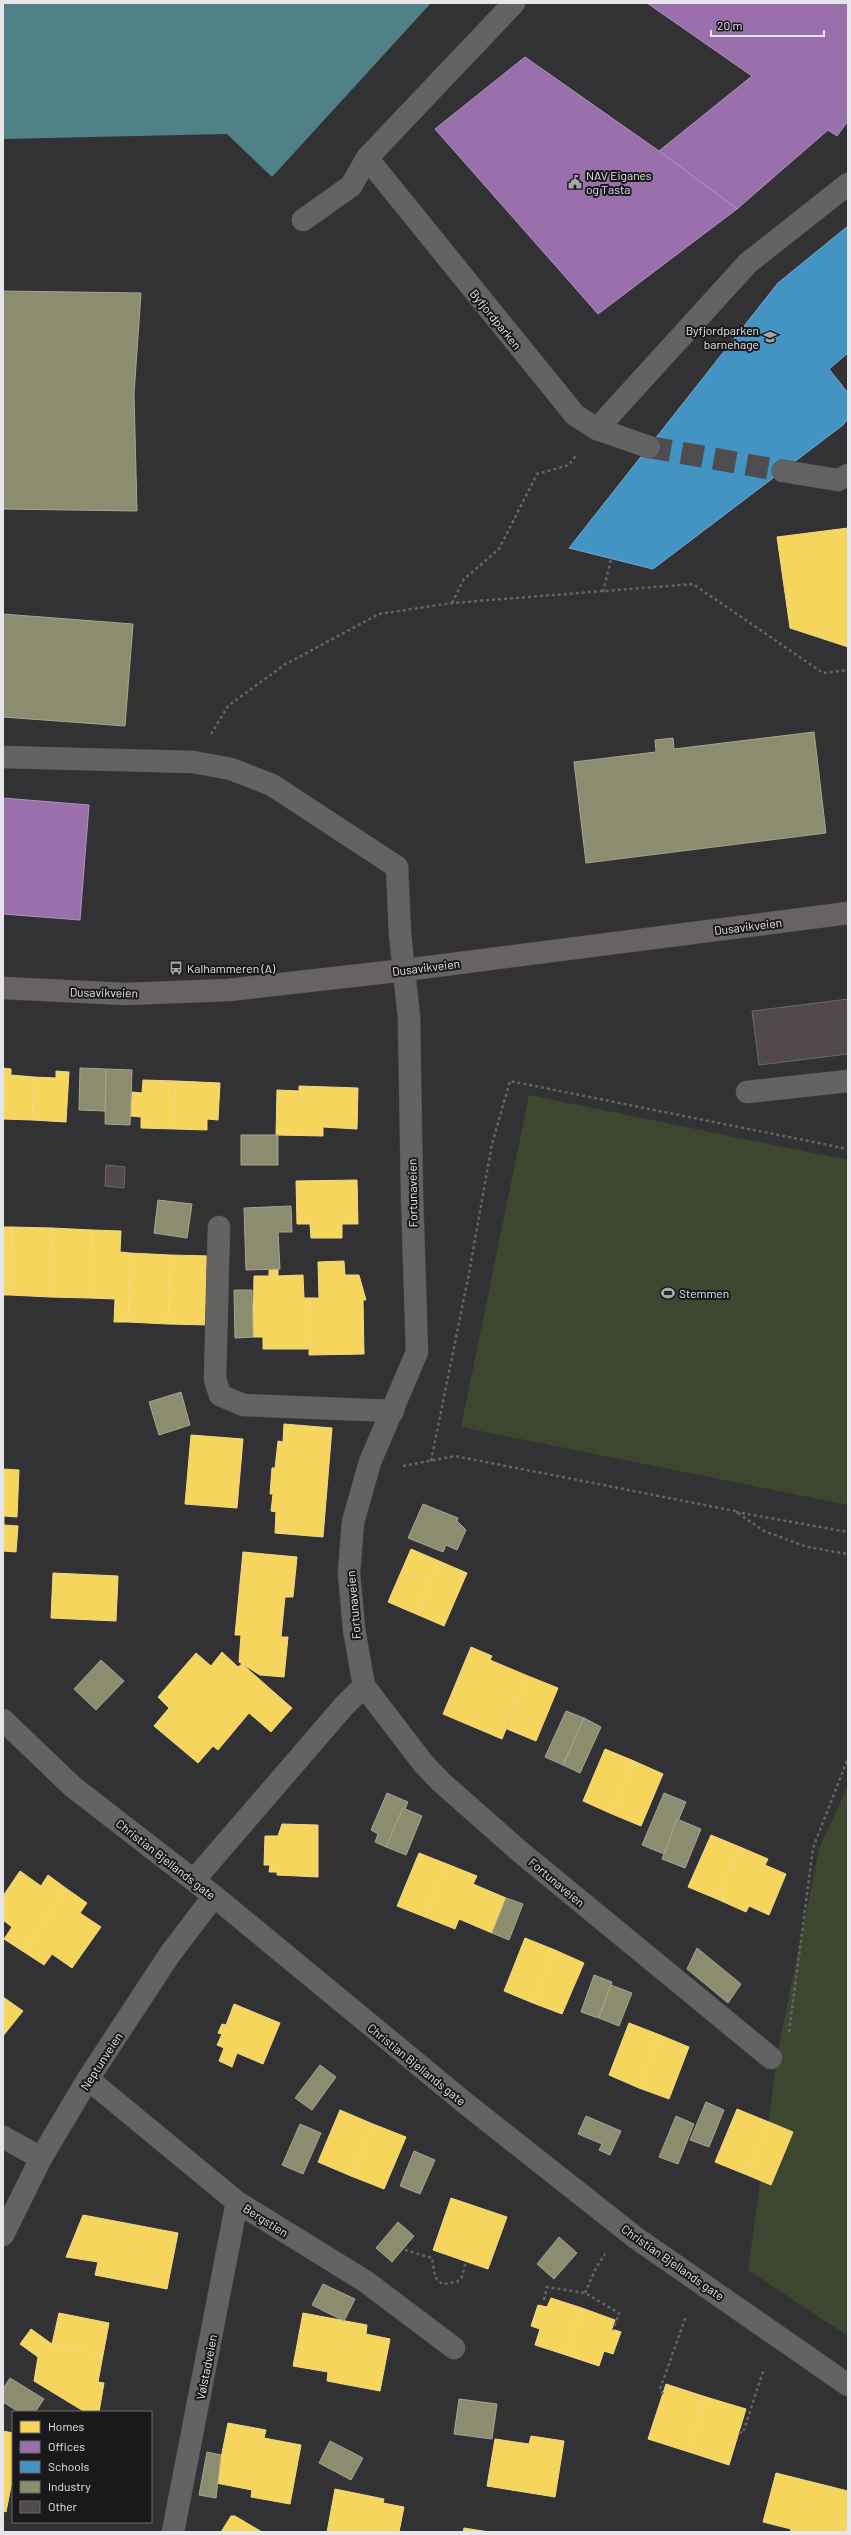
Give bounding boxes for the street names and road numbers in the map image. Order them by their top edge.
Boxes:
street label: Byfjordparken [467,286,525,352]
street label: Dusavikveien [713,915,783,937]
street label: Dusavikveien [391,956,461,978]
street label: Dusavikveien [70,984,138,1000]
street label: Fortunaveien [404,1159,420,1227]
street label: Fortunaveien [343,1570,363,1640]
street label: Christian Bjellands gate [114,1816,218,1902]
street label: Fortunaveien [526,1855,588,1909]
street label: Christian Bjellands gate [365,2020,469,2108]
street label: Neptunveien [77,2029,125,2093]
street label: Bergstien [241,2201,291,2239]
street label: Christian Bjellands gate [619,2221,727,2303]
street label: Vølstadveien [193,2333,219,2401]

